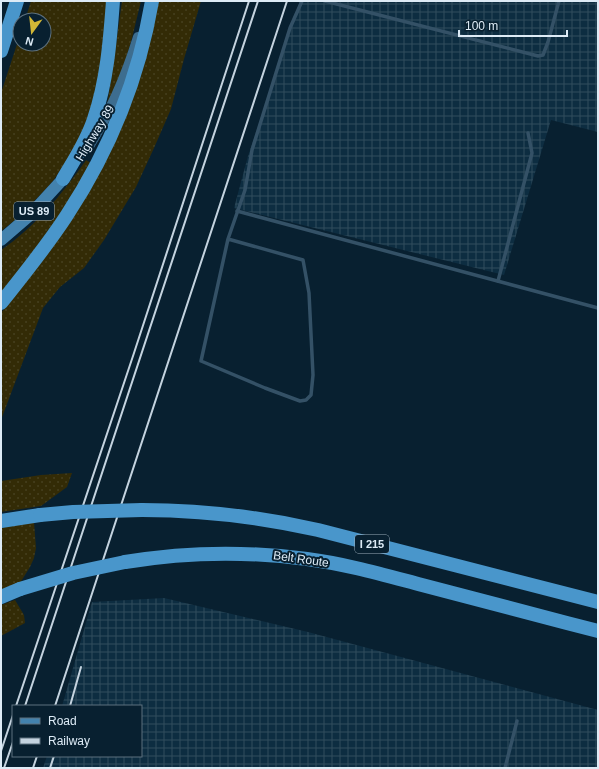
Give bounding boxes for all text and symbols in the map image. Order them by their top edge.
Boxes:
north arrow [12,12,52,52]
scale bar [459,12,567,38]
text: 100 m [465,19,498,33]
text: N [24,35,35,48]
street label: Highway 89 [73,102,117,163]
road number: US 89 [14,202,54,220]
road number: I 215 [355,535,389,553]
street label: Belt Route [272,548,330,570]
legend [12,705,142,757]
text: Road [48,714,77,728]
text: Railway [48,734,90,748]

